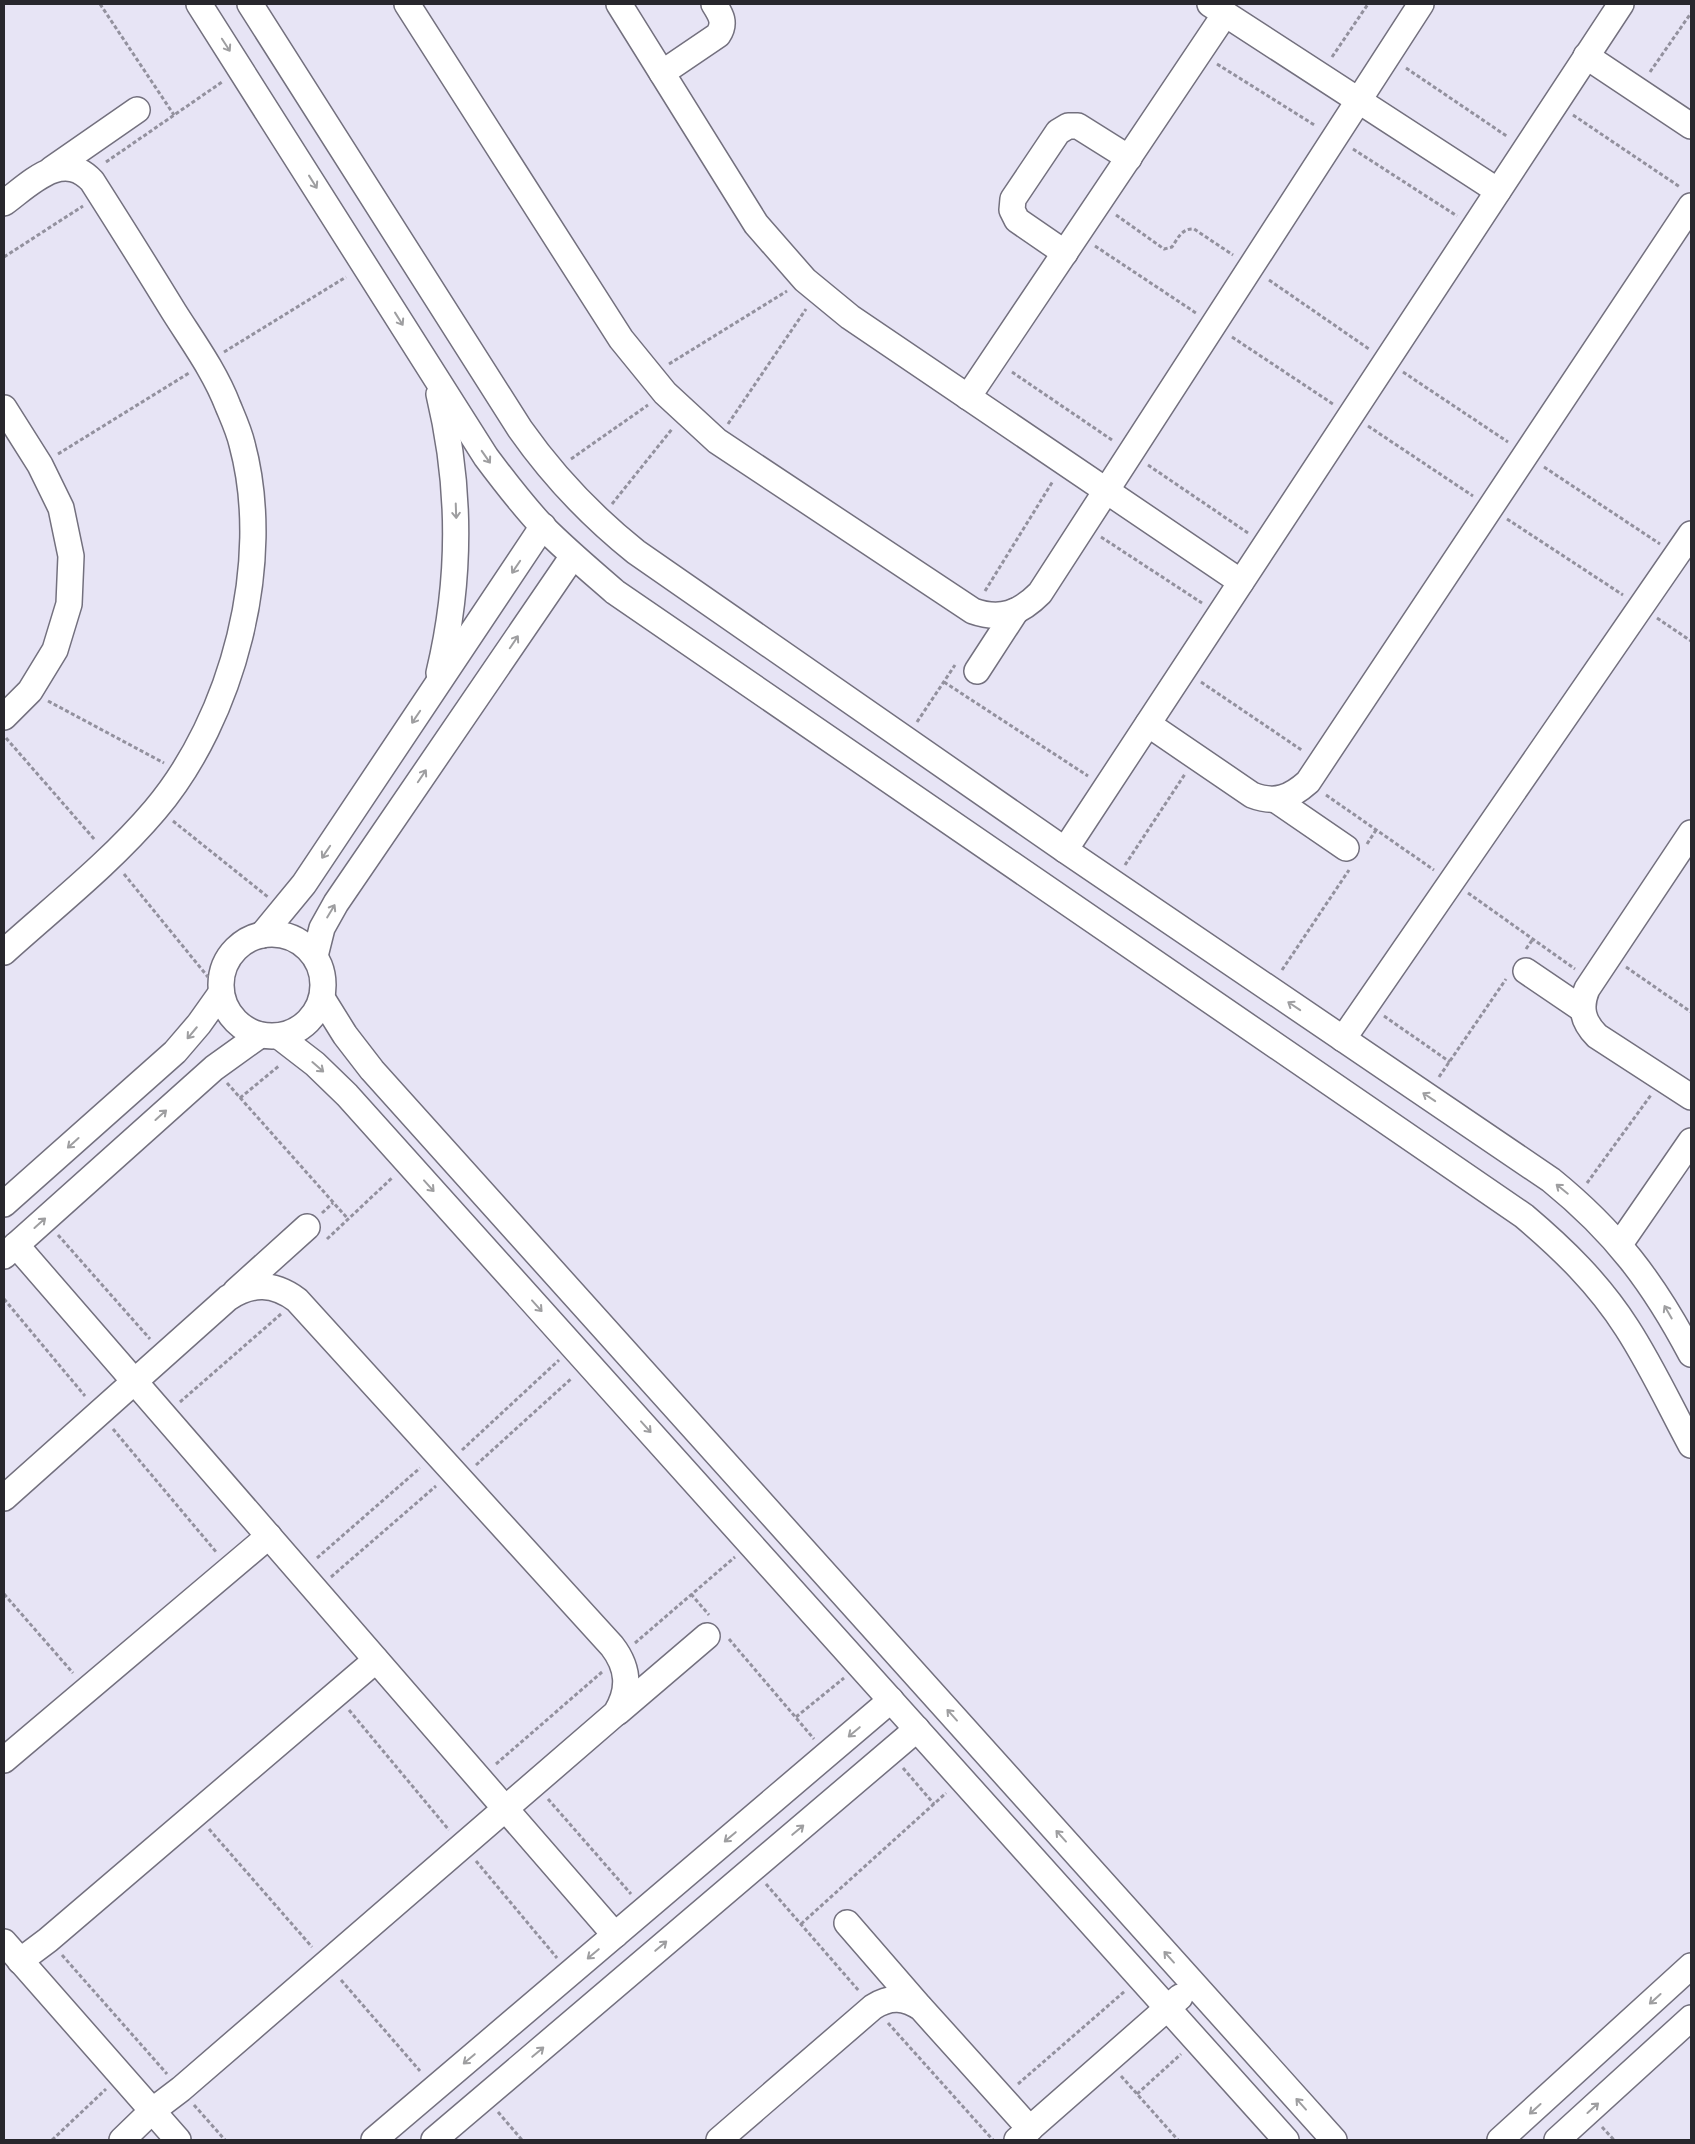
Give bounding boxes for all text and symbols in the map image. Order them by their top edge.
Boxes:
one-way arrow [221,37,231,51]
one-way arrow [307,175,318,189]
one-way arrow [395,312,405,326]
one-way arrow [481,450,491,464]
one-way arrow [451,503,460,519]
one-way arrow [510,559,520,573]
one-way arrow [509,635,519,649]
one-way arrow [411,709,421,723]
one-way arrow [418,770,428,784]
one-way arrow [320,844,330,858]
one-way arrow [327,904,337,918]
one-way arrow [1288,1001,1302,1011]
one-way arrow [186,1026,198,1039]
one-way arrow [311,1061,324,1073]
one-way arrow [1422,1092,1436,1102]
one-way arrow [154,1109,167,1121]
one-way arrow [66,1137,79,1149]
one-way arrow [423,1179,435,1192]
one-way arrow [1556,1184,1569,1195]
one-way arrow [33,1218,46,1229]
one-way arrow [532,1300,543,1313]
one-way arrow [1663,1304,1673,1319]
one-way arrow [640,1421,652,1434]
one-way arrow [946,1709,958,1722]
one-way arrow [847,1726,860,1737]
one-way arrow [792,1824,805,1835]
one-way arrow [1055,1830,1067,1843]
one-way arrow [724,1831,737,1842]
one-way arrow [655,1941,668,1952]
one-way arrow [587,1948,600,1959]
one-way arrow [1163,1951,1175,1964]
one-way arrow [1649,1993,1662,2005]
one-way arrow [531,2046,544,2058]
one-way arrow [463,2053,476,2065]
one-way arrow [1296,2098,1307,2111]
one-way arrow [1586,2102,1599,2113]
one-way arrow [1528,2103,1541,2114]

